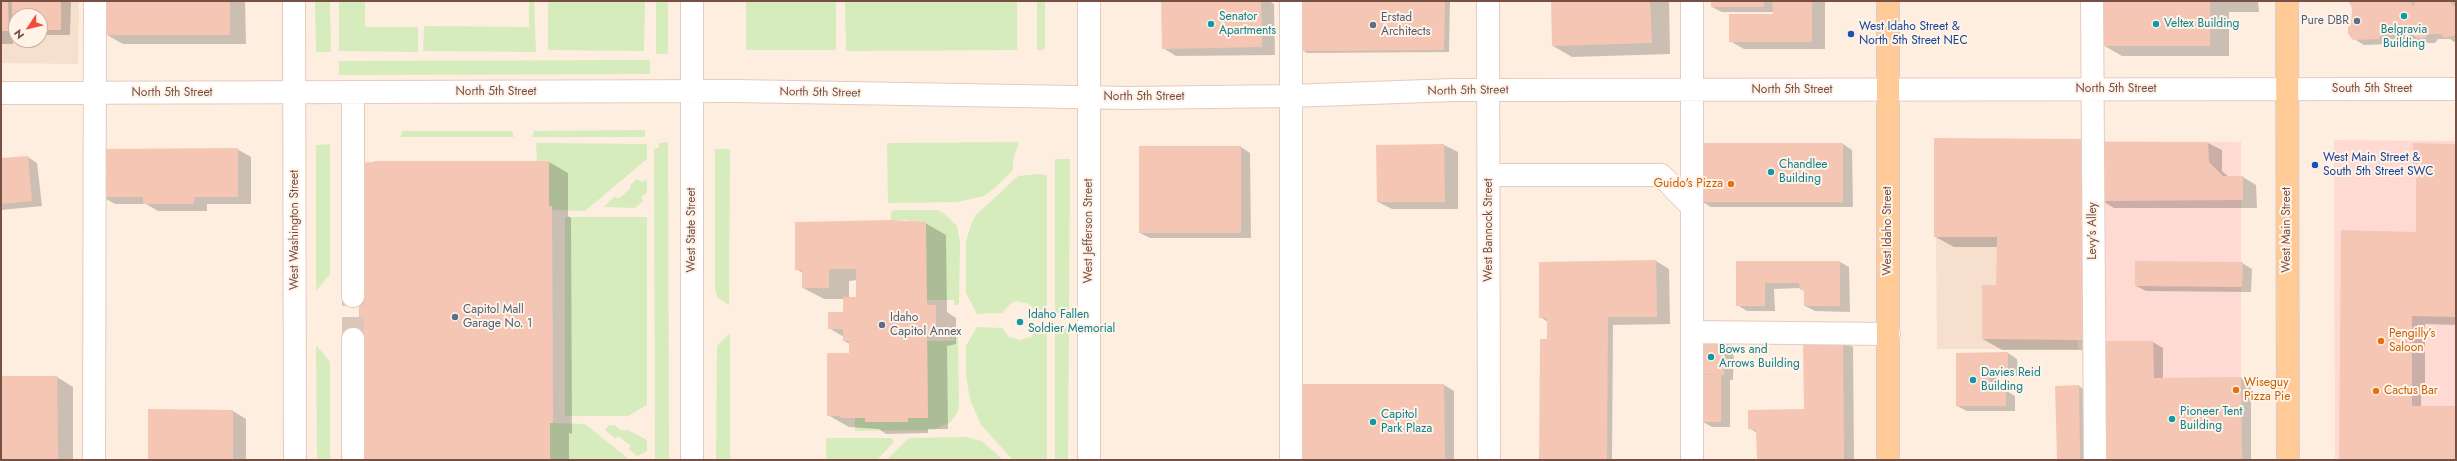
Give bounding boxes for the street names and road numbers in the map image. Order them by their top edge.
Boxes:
street label: North 5th Street [2076,82,2156,96]
street label: South 5th Street [2332,82,2412,96]
street label: North 5th Street [1427,83,1509,99]
street label: North 5th Street [1752,83,1832,97]
street label: North 5th Street [456,85,536,99]
street label: North 5th Street [779,85,861,101]
street label: North 5th Street [132,86,212,100]
street label: North 5th Street [1104,90,1184,104]
street label: West Washington Street [288,170,302,290]
street label: West Bannock Street [1482,178,1496,282]
street label: West Jefferson Street [1082,179,1096,283]
street label: West Idaho Street [1881,186,1895,276]
street label: West Main Street [2280,187,2294,273]
street label: West State Street [685,188,699,272]
street label: Levy's Alley [2086,202,2100,260]

